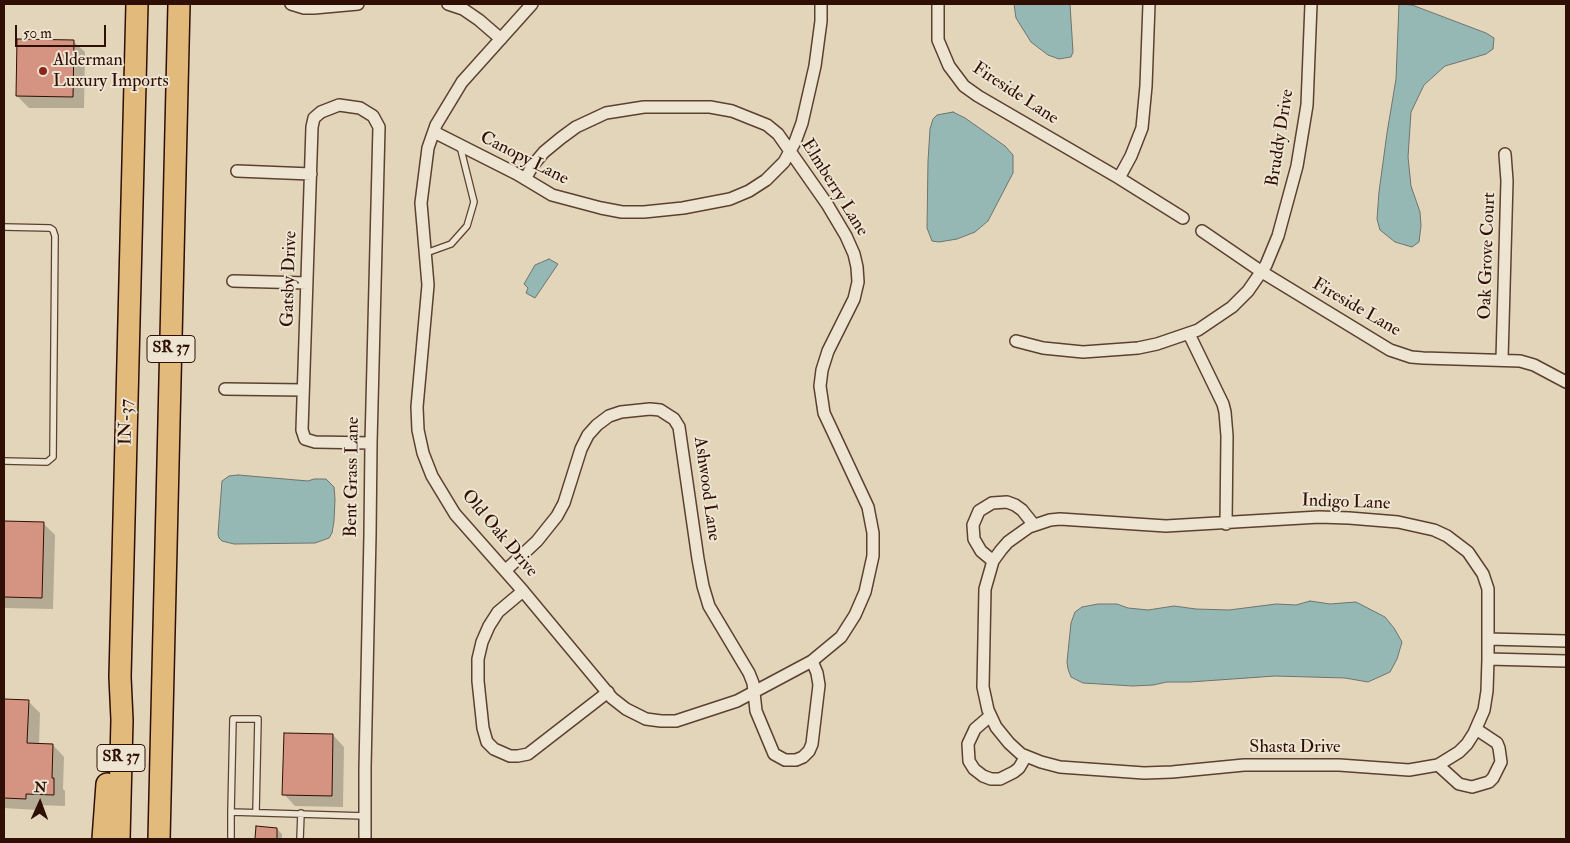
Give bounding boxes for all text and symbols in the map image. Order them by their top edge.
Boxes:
scale bar [18,15,109,47]
text: 50 m [23,24,52,43]
place label: Alderman Luxury Imports [53,50,169,92]
street label: Fireside Lane [968,58,1062,130]
marker: Alderman Luxury Imports [37,65,49,77]
street label: Bruddy Drive [1263,88,1299,188]
street label: Canopy Lane [476,127,572,191]
street label: Elmberry Lane [796,136,872,240]
street label: Oak Grove Court [1475,192,1501,320]
street label: Gatsby Drive [278,231,302,327]
street label: Fireside Lane [1308,274,1404,342]
road number: SR 37 [147,336,195,362]
street label: IN-37 [116,399,138,445]
street label: Bent Grass Lane [341,416,365,538]
street label: Ashwood Lane [688,436,724,542]
street label: Old Oak Drive [456,486,542,582]
street label: Indigo Lane [1301,491,1391,515]
street label: Shasta Drive [1249,737,1341,759]
road number: SR 37 [97,744,145,771]
north arrow [15,778,65,828]
text: N [34,779,47,796]

